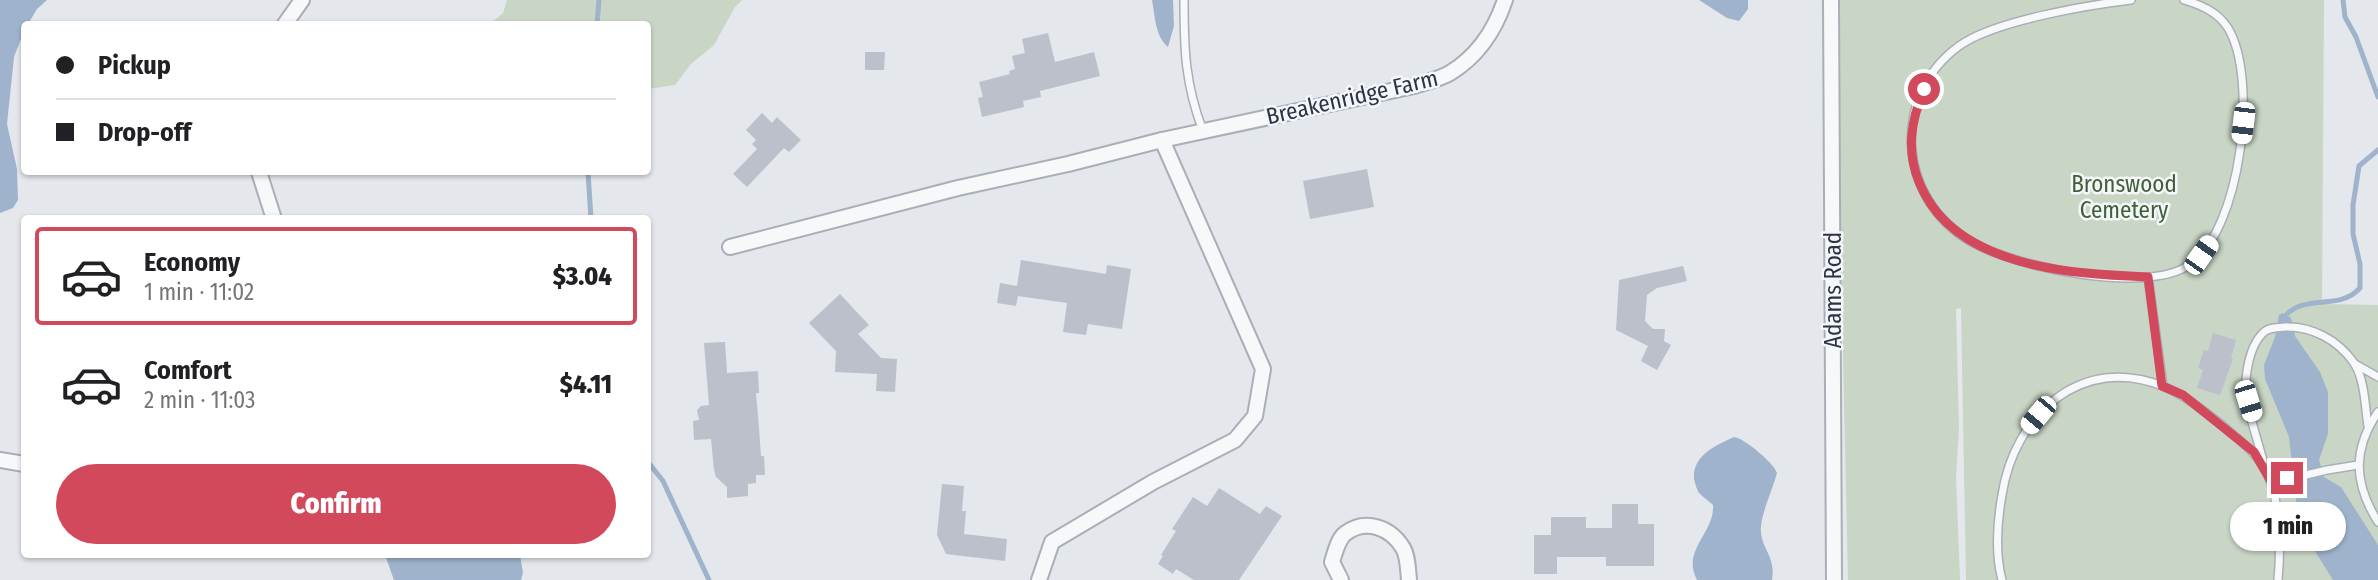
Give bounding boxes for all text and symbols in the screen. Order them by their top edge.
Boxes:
text: Pickup [98,50,171,81]
street label: Breakenridge Farm [1263,64,1441,130]
route start [1908,73,1940,105]
car [2231,101,2256,145]
text: Drop-off [98,117,191,148]
park label: Bronswood Cemetery [2071,170,2177,224]
street label: Adams Road [1819,232,1847,348]
car [2181,232,2222,278]
icon: car [60,245,123,308]
text: Economy [144,247,240,278]
text: $3.04 [553,261,612,292]
text: 1 min · 11:02 [144,278,254,306]
icon: car [60,353,123,416]
text: Comfort [144,355,232,386]
text: $4.11 [560,369,612,400]
car [2232,378,2265,424]
text: 2 min · 11:03 [144,386,255,414]
car [2017,392,2060,438]
route end [2271,462,2303,494]
button: Confirm [56,464,616,544]
callout: 1 min [2229,503,2345,552]
text: 1 min [2263,512,2313,540]

